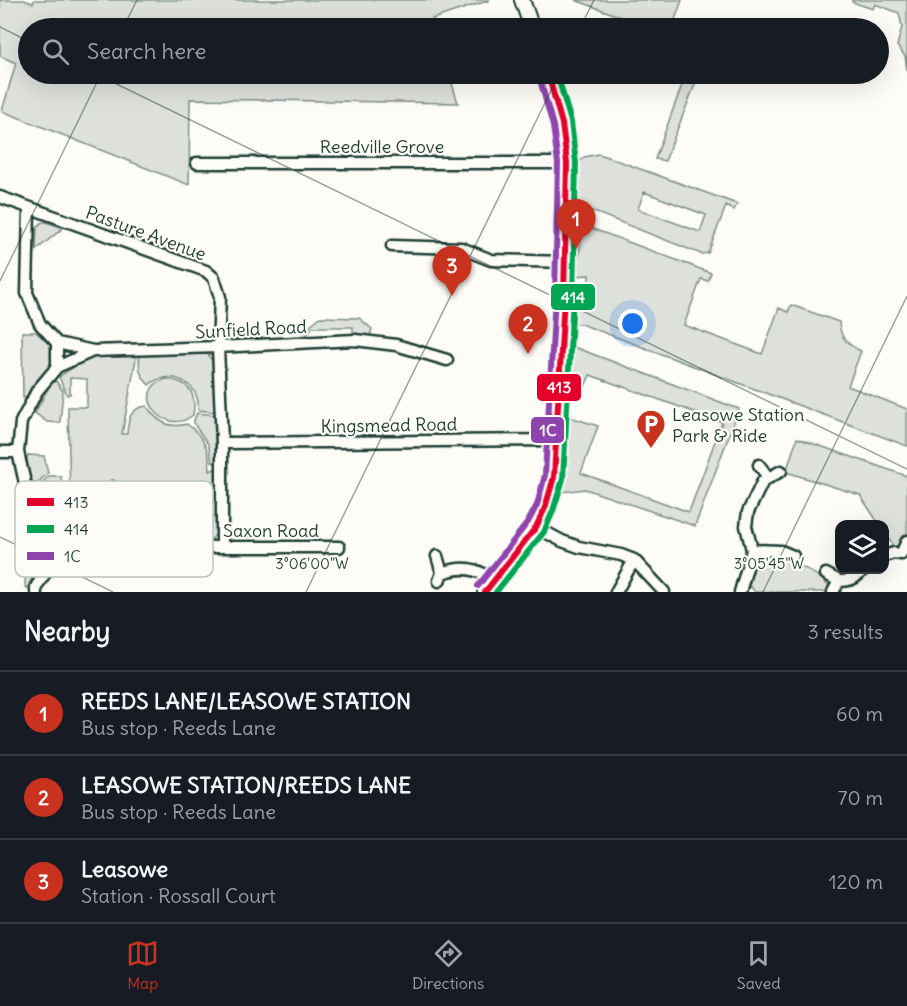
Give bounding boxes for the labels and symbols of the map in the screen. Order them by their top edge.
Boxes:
street label: Reedville Grove [320,135,444,158]
pin: 1 [556,200,596,249]
street label: Pasture Avenue [83,201,209,265]
pin: 3 [432,246,472,296]
line badge: 414 [550,283,596,311]
text: 414 [561,287,585,307]
pin: 2 [508,304,548,354]
your location [618,309,647,338]
street label: Sunfield Road [195,315,308,343]
line badge: 413 [536,373,582,402]
text: 413 [547,377,571,397]
place label: Leasowe Station Park & Ride [672,403,804,447]
parking icon: Leasowe Station Park & Ride [635,408,667,450]
street label: Kingsmead Road [321,412,458,438]
line badge: 1C [530,416,565,444]
text: 1C [540,420,557,440]
legend [15,481,213,577]
text: 413 [64,492,89,512]
text: 414 [64,519,89,539]
street label: Saxon Road [223,519,319,542]
text: 1C [64,546,81,566]
text: 3°06'00"W [275,554,349,573]
text: 3°05'45"W [734,554,805,573]

